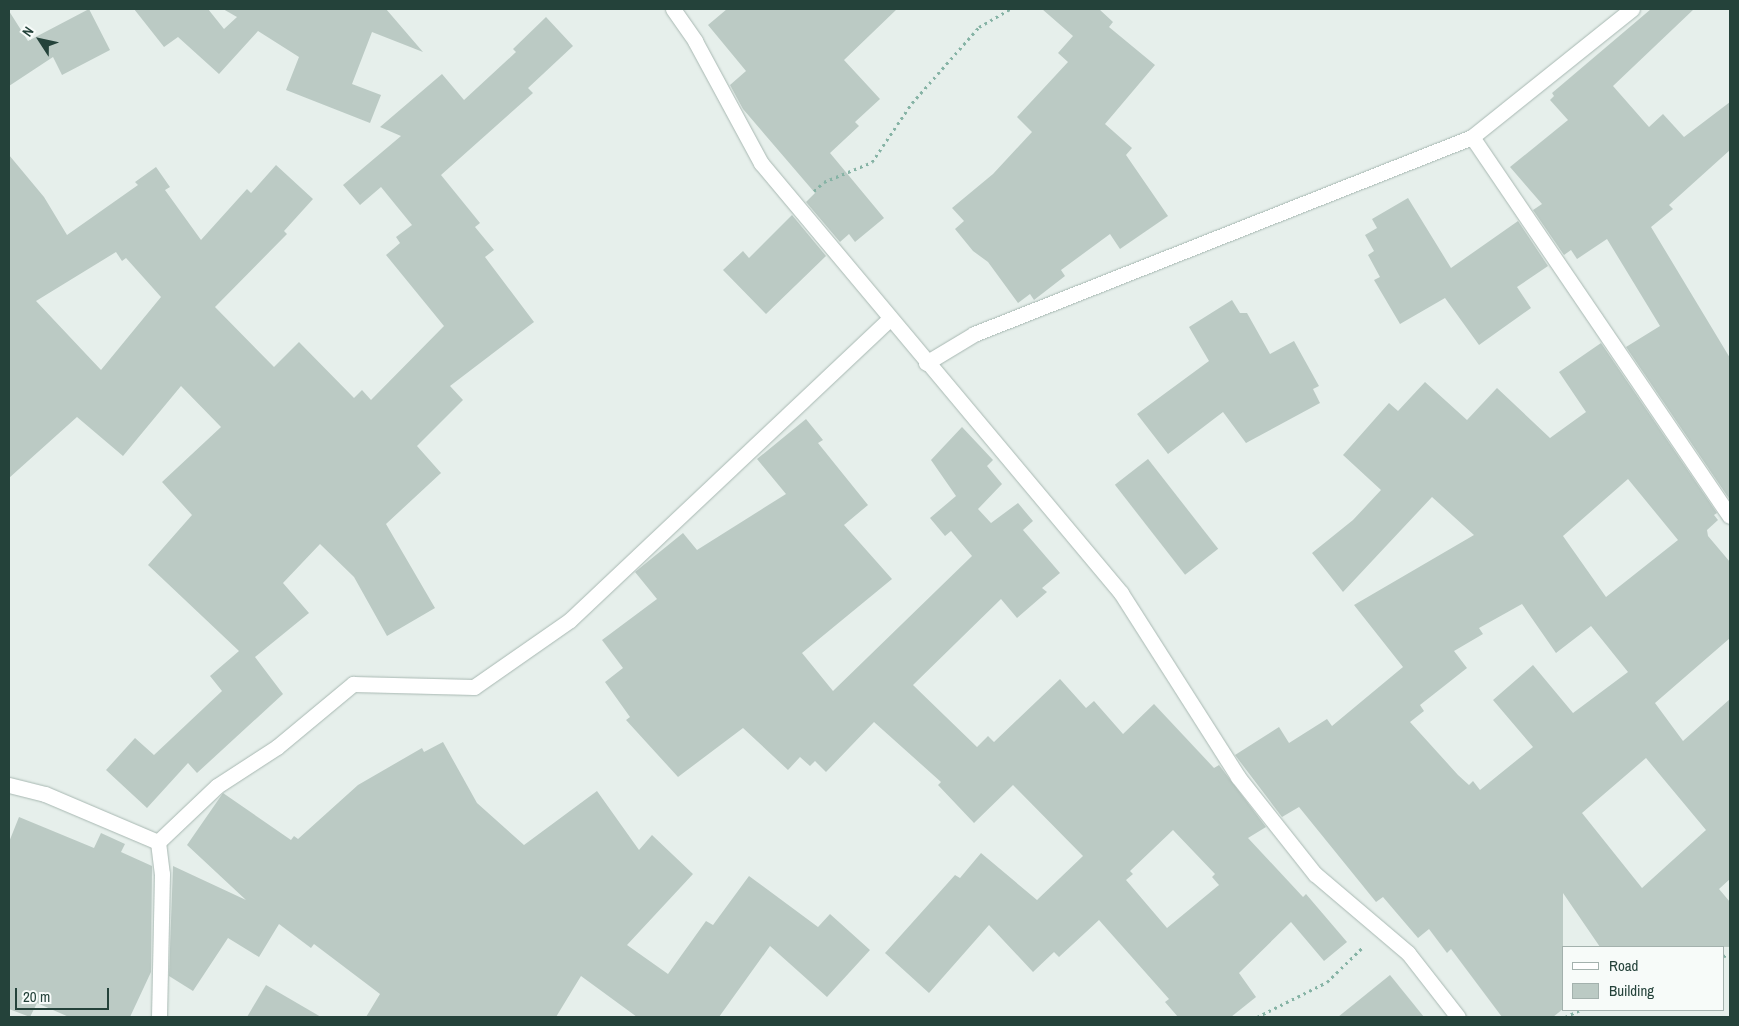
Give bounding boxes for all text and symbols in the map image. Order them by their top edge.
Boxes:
north arrow [15,15,65,65]
text: N [18,23,37,40]
legend [1562,946,1724,1011]
text: Road [1609,955,1638,976]
scale bar [18,978,111,1010]
text: Building [1609,980,1654,1001]
text: 20 m [23,986,50,1007]

